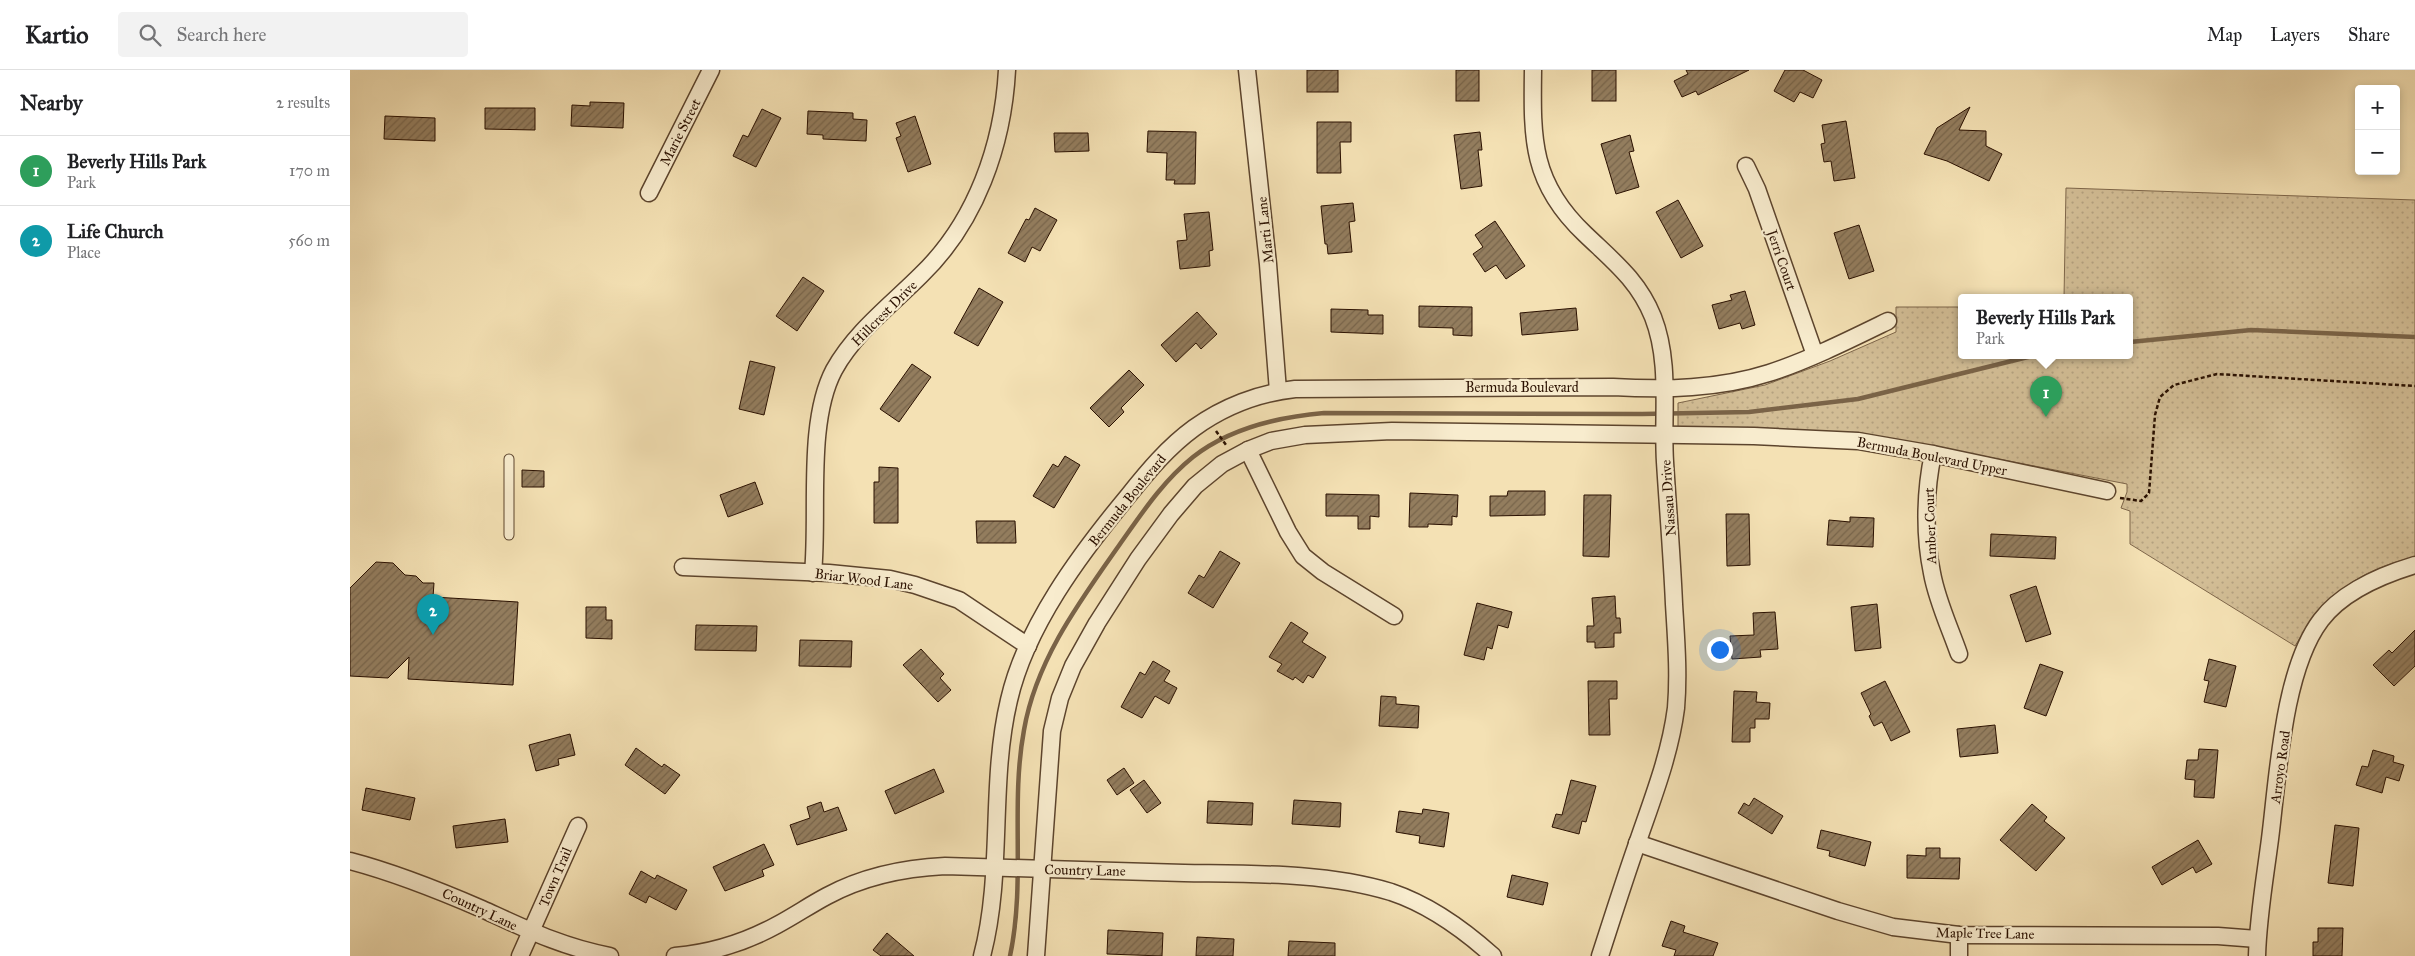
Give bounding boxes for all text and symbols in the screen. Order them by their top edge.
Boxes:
search box [118,12,468,57]
text: Kartio [25,20,88,50]
icon: search [136,21,164,49]
text: Search here [176,23,266,46]
text: Map [2207,24,2242,46]
text: Layers [2270,24,2320,46]
text: Share [2348,24,2390,46]
map controls [2355,85,2400,175]
button: + [2355,85,2400,130]
text: Nearby [20,90,83,116]
text: 2 results [276,93,330,112]
street label: Marie Street [656,96,705,169]
button: − [2355,130,2400,175]
text: Beverly Hills Park [67,150,206,173]
text: 1 [33,161,39,180]
text: 170 m [289,161,330,180]
text: Park [67,173,96,192]
street label: Marti Lane [1254,196,1277,264]
text: Life Church [67,220,164,243]
street label: Jerri Court [1762,226,1800,293]
text: 2 [32,231,40,250]
text: 560 m [288,231,330,250]
text: Place [67,243,101,262]
street label: Hillcrest Drive [848,277,921,350]
popup [1958,294,2133,359]
text: Beverly Hills Park [1976,306,2115,329]
text: Park [1976,329,2005,348]
pin: 1 [2030,376,2062,417]
street label: Bermuda Boulevard [1465,379,1579,396]
street label: Bermuda Boulevard Upper [1855,434,2009,480]
street label: Bermuda Boulevard [1085,451,1170,550]
street label: Nassau Drive [1657,459,1680,537]
street label: Amber Court [1921,487,1940,565]
street label: Briar Wood Lane [814,565,914,594]
pin: 2 [417,594,449,635]
your location [1707,637,1733,663]
street label: Arroyo Road [2267,730,2294,806]
street label: Town Trail [535,845,576,910]
street label: Country Lane [1044,861,1126,880]
street label: Country Lane [439,885,520,934]
street label: Maple Tree Lane [1936,924,2035,943]

